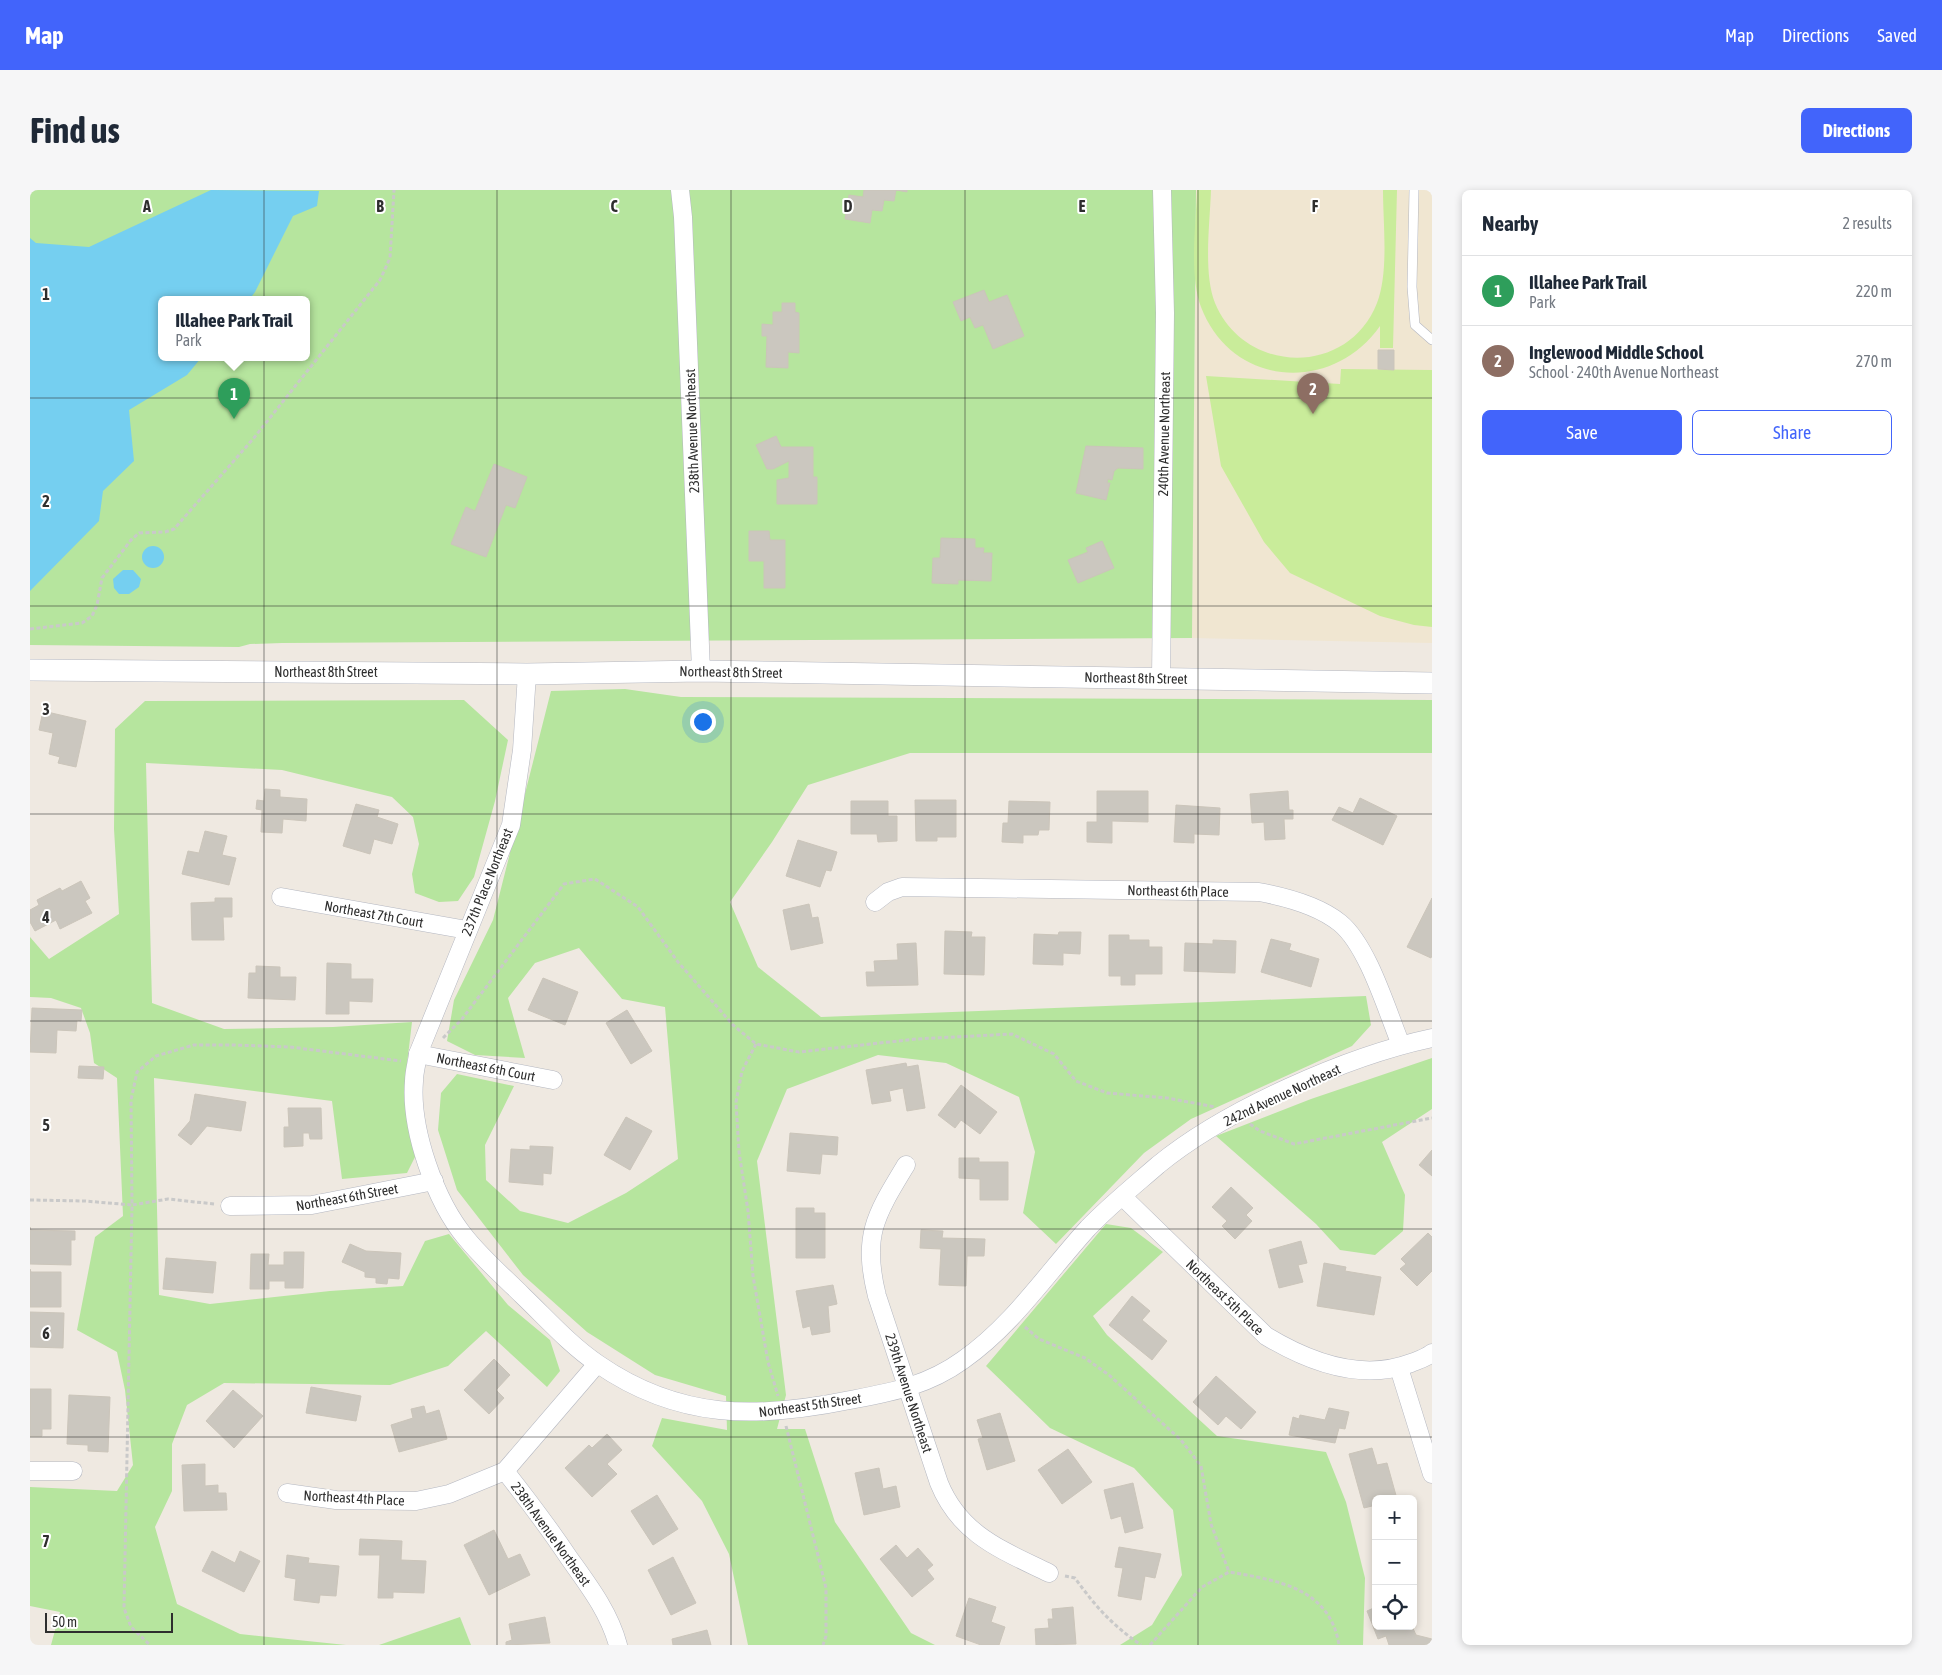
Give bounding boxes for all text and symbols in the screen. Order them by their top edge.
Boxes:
text: Map [25,22,64,49]
text: Map [1725,25,1754,46]
text: Directions [1782,25,1849,46]
text: Saved [1877,25,1917,46]
button: Directions [1801,108,1912,153]
text: Find us [30,110,120,150]
text: A [142,197,151,215]
text: B [376,197,384,215]
text: C [610,197,618,215]
text: D [844,197,853,215]
text: E [1079,197,1086,215]
text: F [1312,197,1319,215]
text: Nearby [1482,211,1538,235]
text: 2 results [1842,214,1892,232]
text: Illahee Park Trail [1529,271,1647,293]
text: 1 [1494,282,1502,300]
text: 220 m [1856,282,1892,300]
text: 1 [42,285,50,303]
text: Park [1529,293,1556,311]
popup [158,296,310,361]
text: Illahee Park Trail [175,309,293,331]
text: Park [175,331,202,349]
text: Inglewood Middle School [1529,341,1703,363]
text: 2 [1494,352,1502,370]
text: 270 m [1856,352,1892,370]
text: School · 240th Avenue Northeast [1529,363,1719,381]
street label: 238th Avenue Northeast [682,368,702,494]
street label: 240th Avenue Northeast [1155,372,1173,496]
pin: 2 [1297,373,1329,414]
pin: 1 [218,378,250,419]
button: Save [1482,410,1682,455]
button: Share [1692,410,1892,455]
text: 2 [42,492,50,510]
street label: Northeast 8th Street [679,663,783,681]
street label: Northeast 8th Street [274,664,378,680]
street label: Northeast 8th Street [1084,669,1188,687]
text: 3 [42,700,50,718]
your location [690,709,716,735]
street label: 237th Place Northeast [458,826,516,938]
street label: Northeast 6th Place [1127,882,1229,900]
street label: Northeast 7th Court [323,897,425,931]
text: 4 [41,908,50,926]
street label: Northeast 6th Court [435,1050,537,1084]
street label: 242nd Avenue Northeast [1221,1061,1343,1129]
text: 5 [42,1116,50,1134]
street label: Northeast 6th Street [295,1180,399,1214]
street label: Northeast 5th Place [1183,1256,1267,1338]
text: 6 [42,1324,50,1342]
street label: 239th Avenue Northeast [882,1331,936,1455]
street label: Northeast 5th Street [758,1390,862,1420]
street label: 238th Avenue Northeast [508,1479,594,1589]
street label: Northeast 4th Place [303,1487,405,1509]
map controls [1372,1495,1417,1630]
button: + [1372,1495,1417,1540]
text: 7 [42,1532,50,1550]
button: − [1372,1540,1417,1585]
button: locate [1372,1585,1417,1630]
scale bar [45,1610,172,1633]
text: 50 m [52,1614,77,1630]

